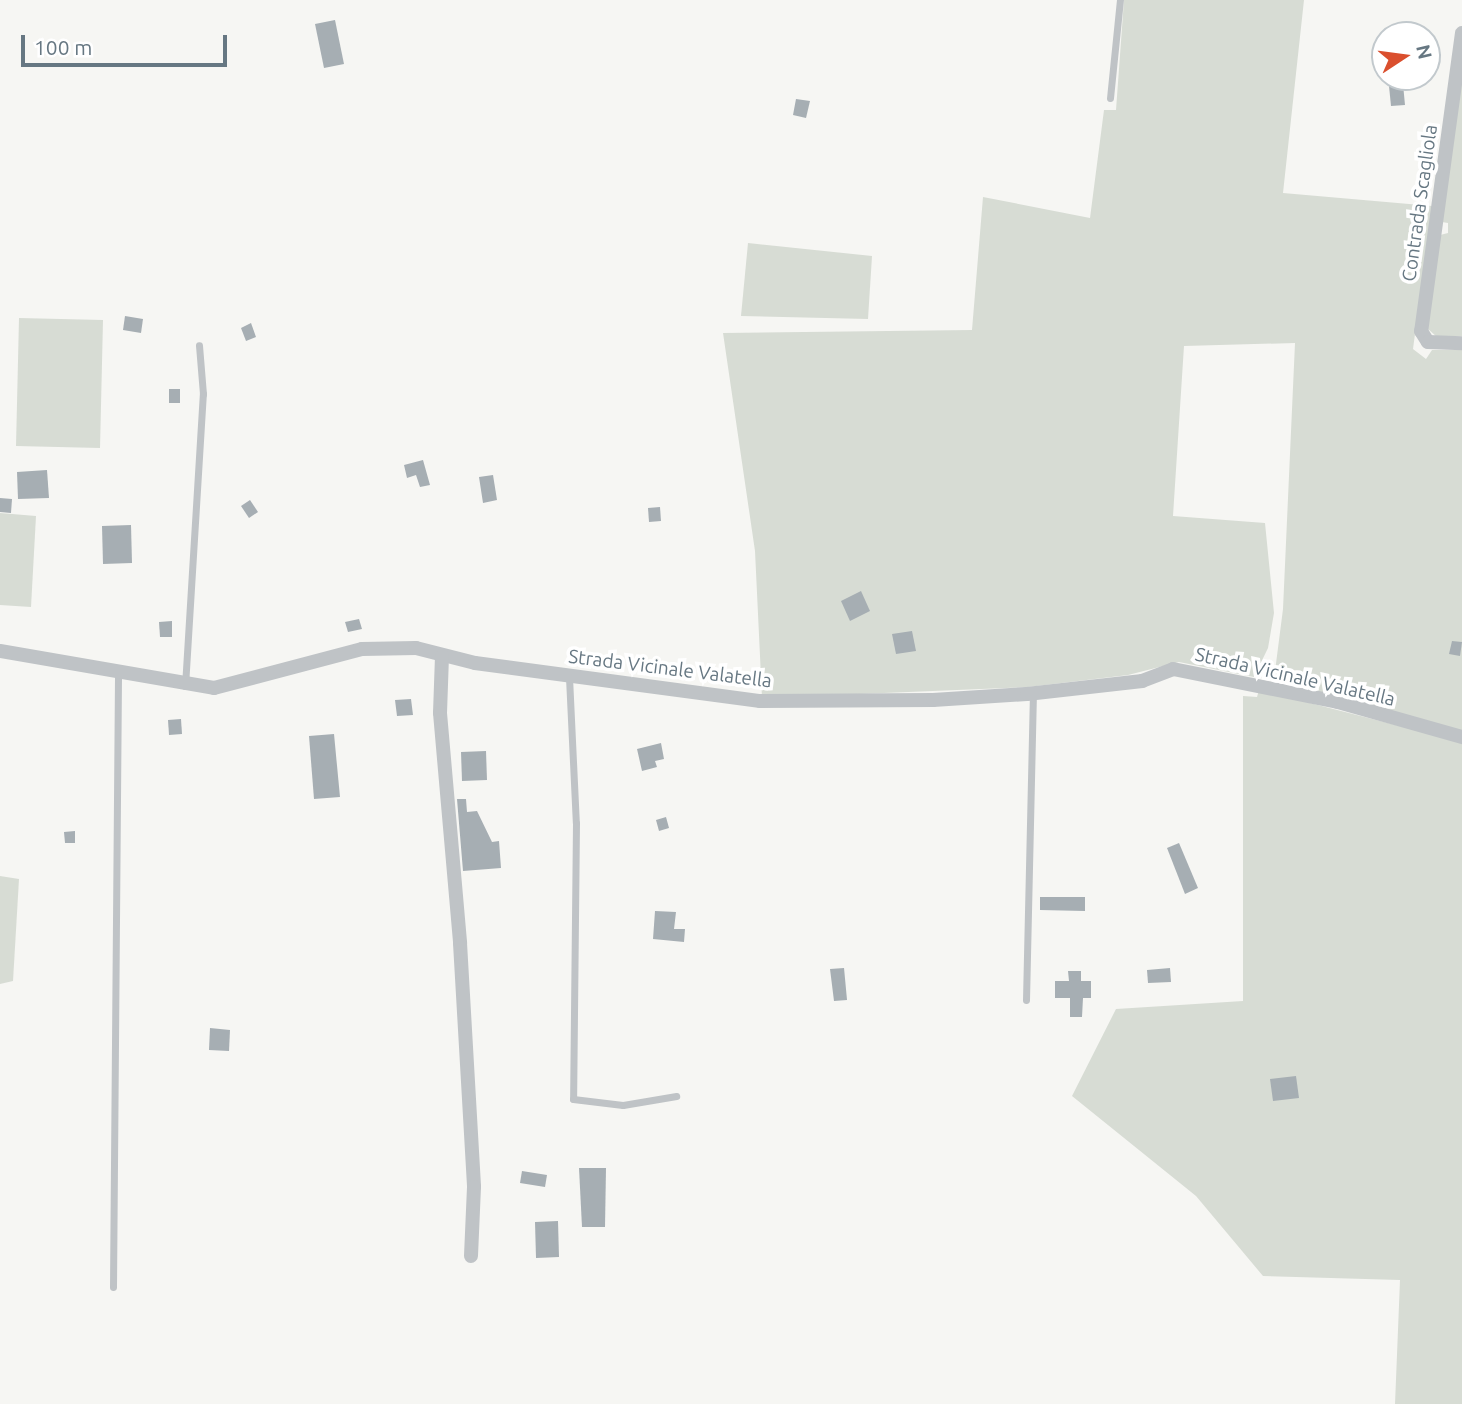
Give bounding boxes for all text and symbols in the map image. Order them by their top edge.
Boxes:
scale bar [24,21,231,65]
north arrow [1371,21,1441,91]
text: 100 m [34,35,92,59]
text: N [1412,42,1437,61]
street label: Contrada Scagliola [1398,123,1442,283]
street label: Strada Vicinale Valatella [1193,643,1397,711]
street label: Strada Vicinale Valatella [567,645,773,693]

